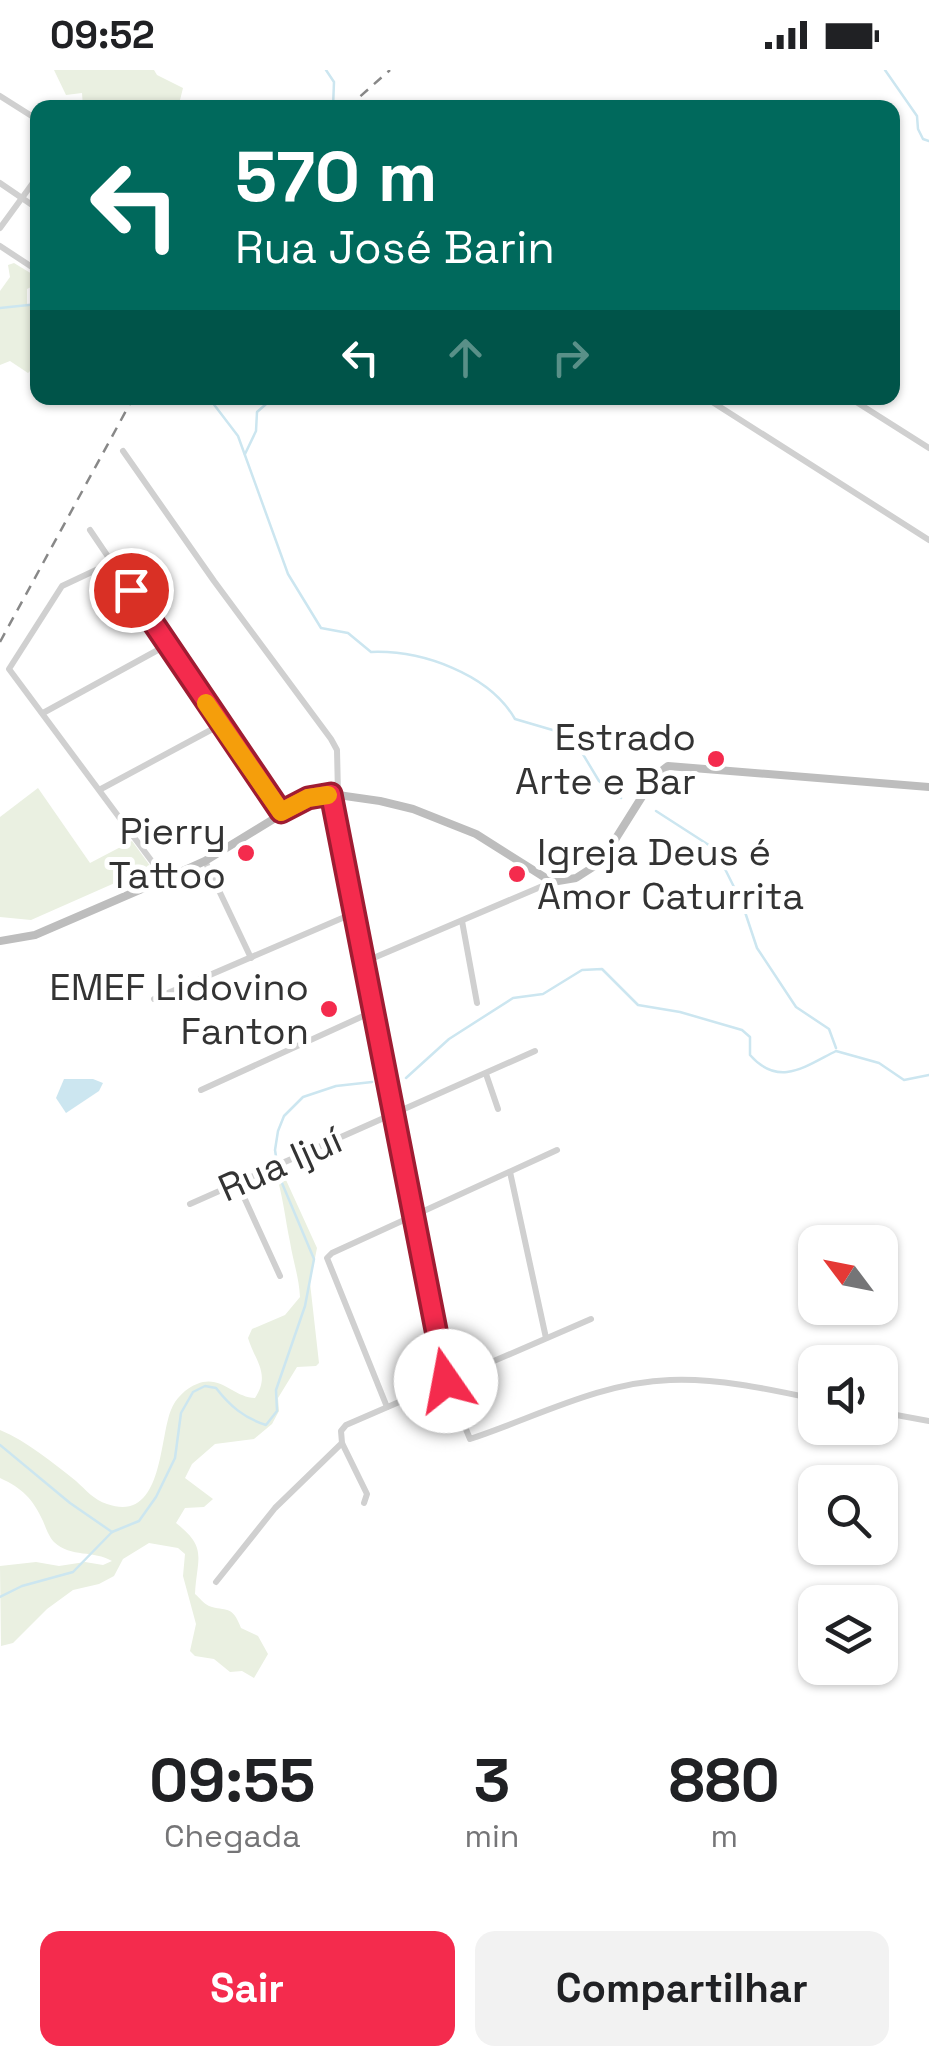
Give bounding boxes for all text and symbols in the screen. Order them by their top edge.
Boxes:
text: 09:52 [50,11,155,59]
text: 570 m [235,132,438,221]
icon: left [70,140,200,270]
text: Rua José Barin [235,219,555,276]
icon: left [333,330,388,385]
icon: ahead [438,330,493,385]
icon: right [543,330,598,385]
pin [89,548,174,633]
icon: arrive [104,563,159,618]
place label: Estrado Arte e Bar [515,713,696,805]
marker: Estrado Arte e Bar [705,748,727,770]
place label: Pierry Tattoo [108,807,226,899]
place label: Igreja Deus é Amor Caturrita [537,828,804,920]
marker: Pierry Tattoo [235,842,257,864]
marker: Igreja Deus é Amor Caturrita [506,863,528,885]
place label: EMEF Lidovino Fanton [49,963,309,1055]
marker: EMEF Lidovino Fanton [318,998,340,1020]
street label: Rua Ijuí [211,1115,350,1212]
north arrow [798,1225,898,1325]
map controls [798,1225,898,1685]
position arrow [394,1329,498,1433]
button: sound [798,1345,898,1445]
button: search [798,1465,898,1565]
button: layers [798,1585,898,1685]
text: 09:55 [149,1742,315,1819]
text: 3 [474,1742,510,1819]
text: 880 [669,1742,780,1819]
text: Chegada [164,1816,301,1856]
text: min [464,1816,519,1856]
text: m [710,1816,738,1856]
button: Sair [40,1931,455,2046]
button: Compartilhar [475,1931,889,2046]

